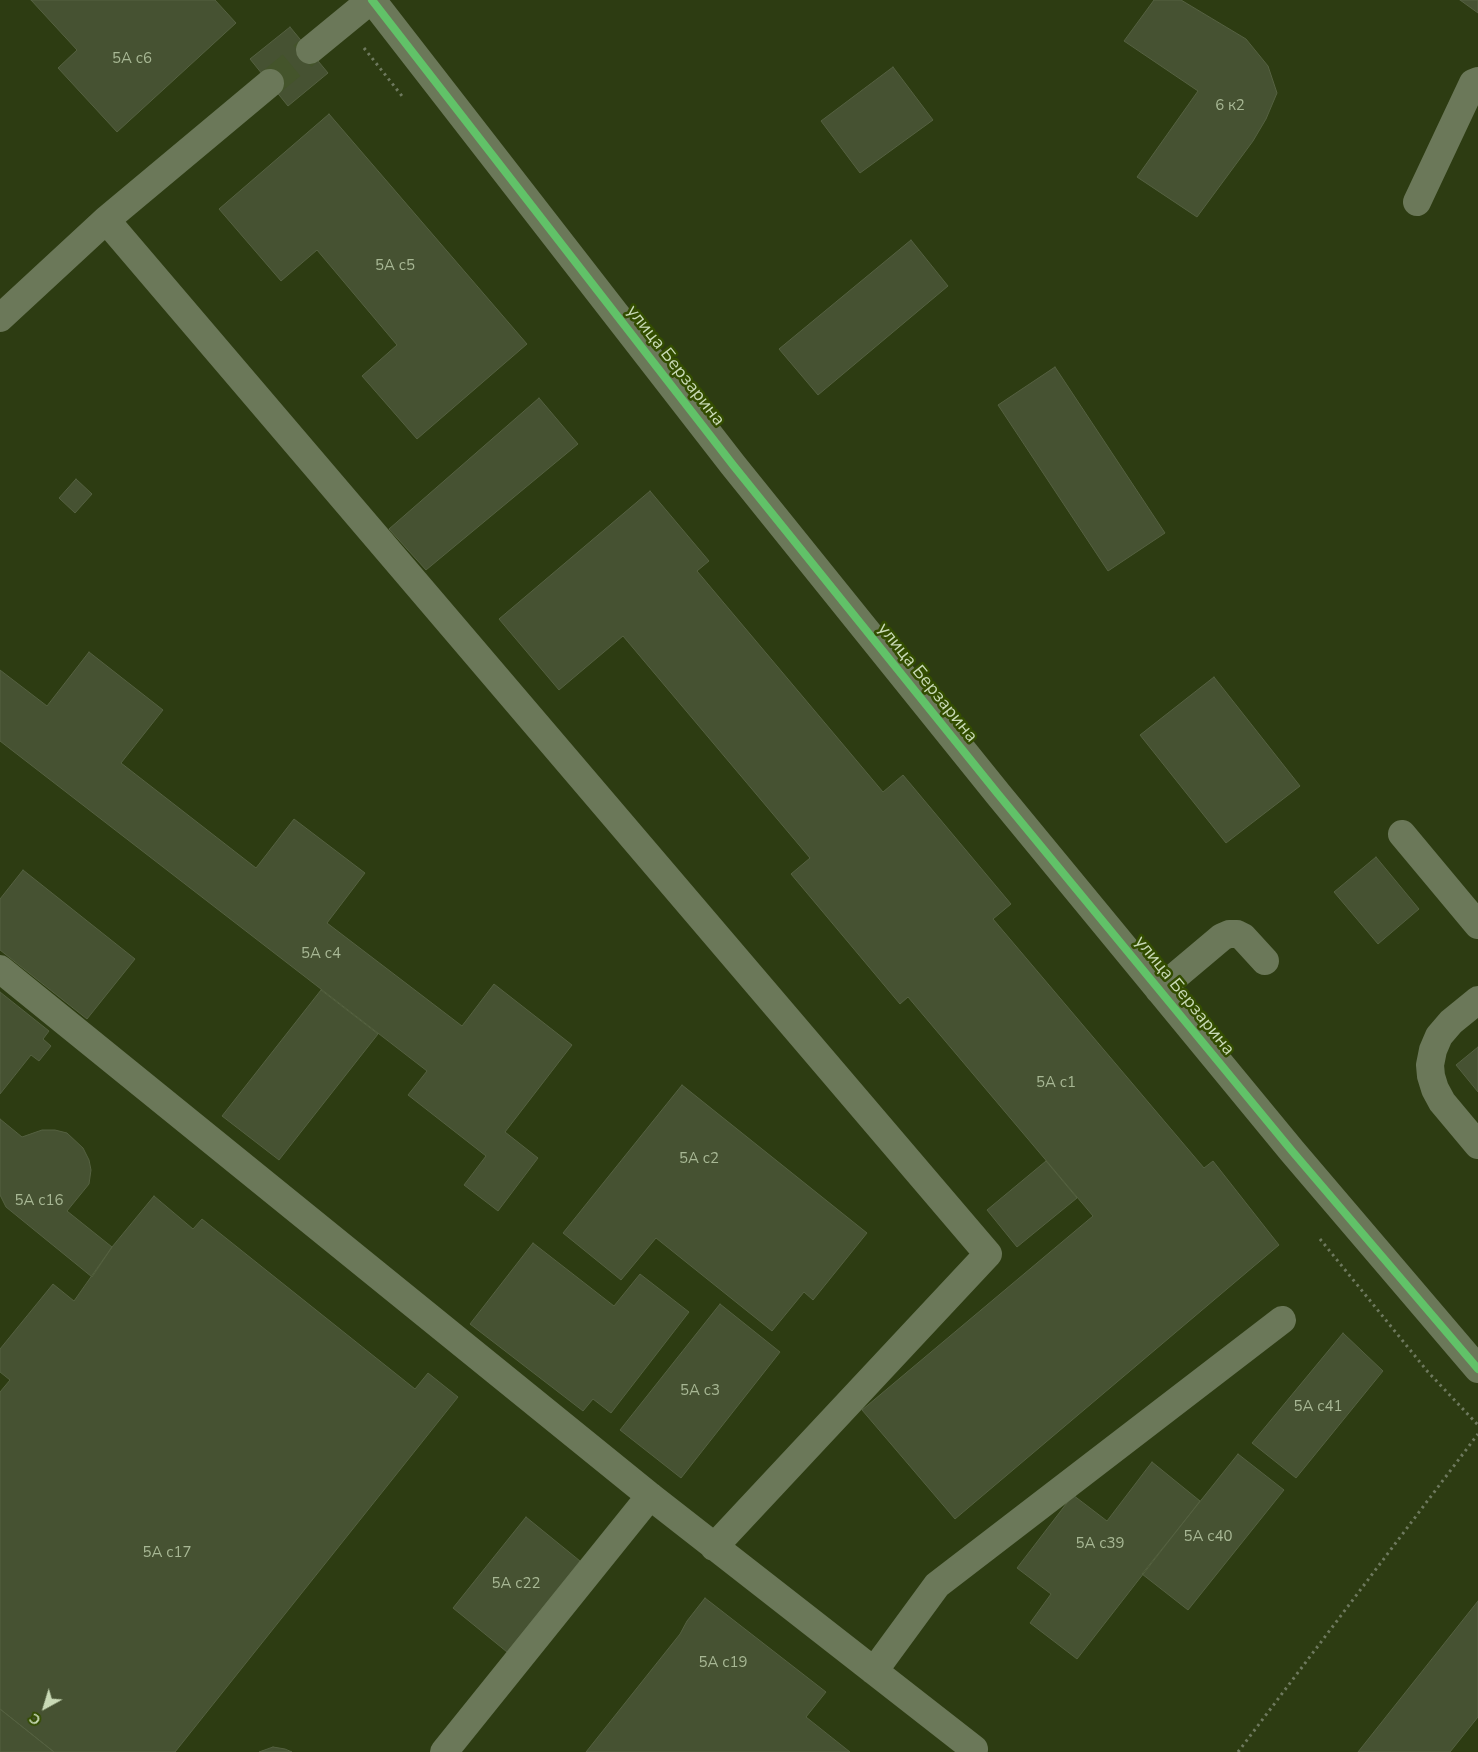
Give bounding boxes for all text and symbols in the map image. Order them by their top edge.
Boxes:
house number: 5А с6 [112,50,152,68]
house number: 6 к2 [1215,97,1245,115]
house number: 5А с5 [375,257,415,275]
street label: улица Берзарина [621,301,729,431]
street label: улица Берзарина [872,619,982,747]
street label: улица Берзарина [1129,932,1239,1060]
house number: 5А с4 [301,945,341,963]
house number: 5А с1 [1036,1074,1076,1092]
house number: 5А с2 [679,1150,719,1168]
house number: 5А с16 [15,1192,63,1210]
house number: 5А с3 [680,1382,720,1400]
house number: 5А с41 [1294,1398,1342,1416]
house number: 5А с40 [1184,1528,1232,1546]
house number: 5А с39 [1076,1535,1124,1553]
house number: 5А с17 [143,1544,191,1562]
house number: 5А с22 [492,1575,540,1593]
house number: 5А с19 [699,1654,747,1672]
north arrow [20,1682,70,1732]
text: С [26,1709,45,1729]

